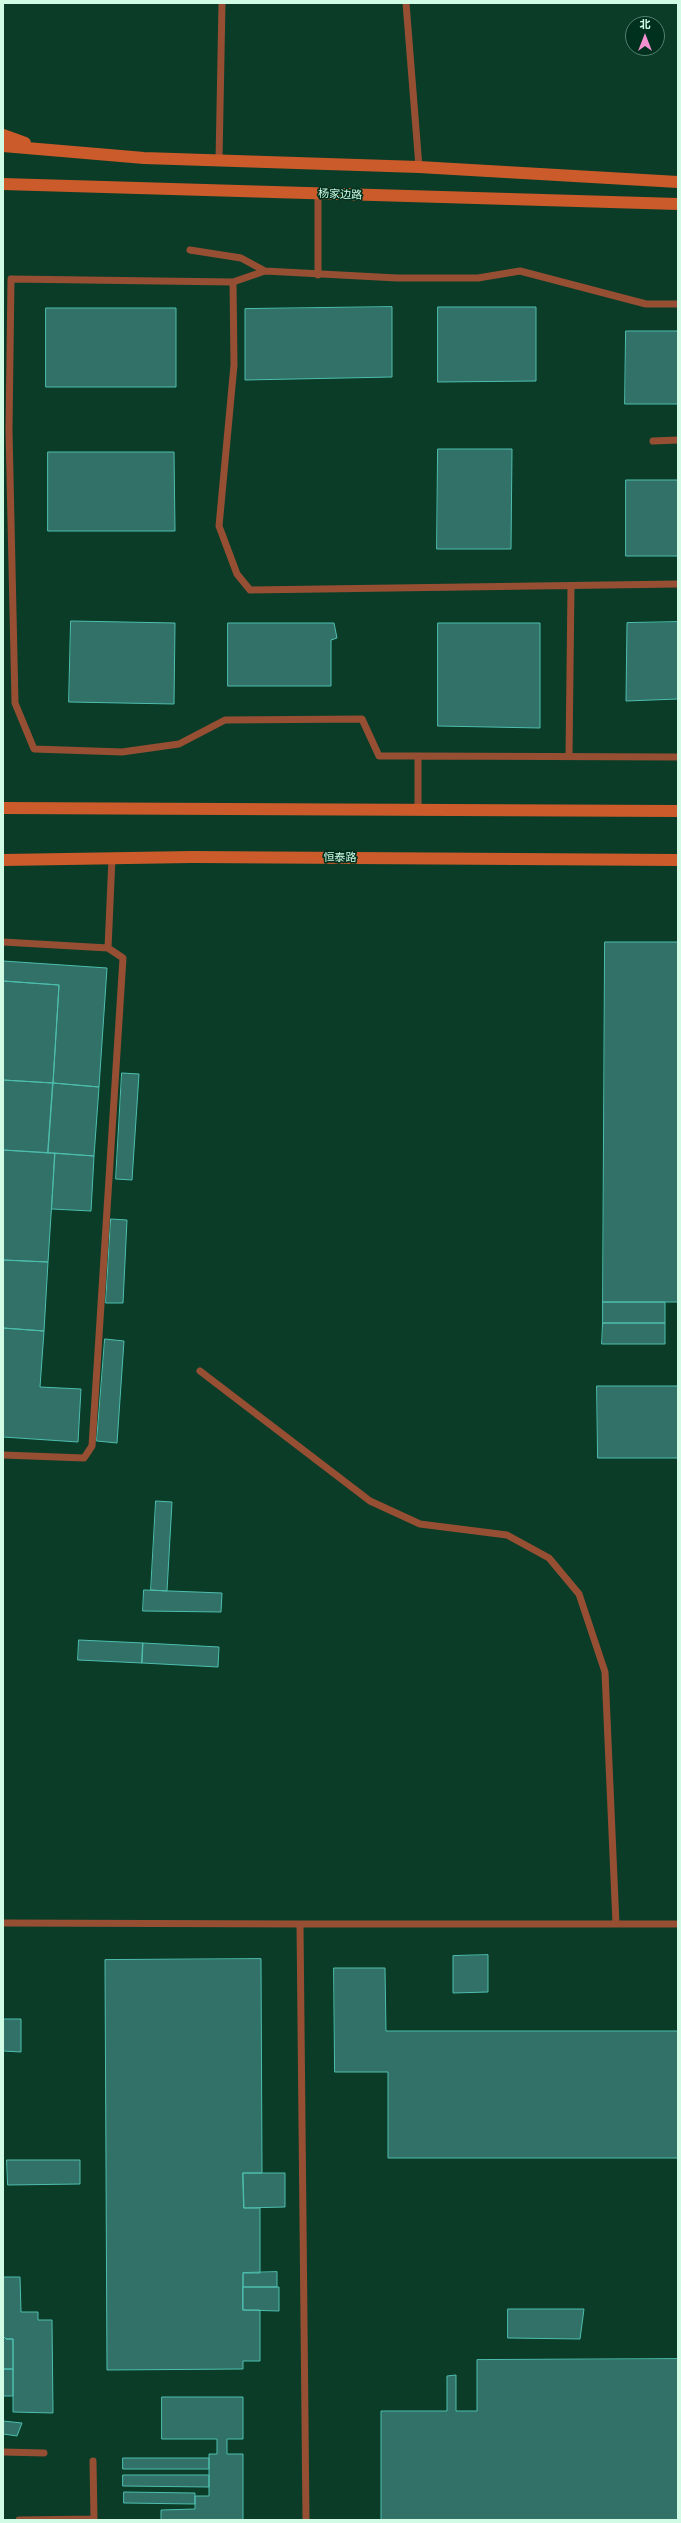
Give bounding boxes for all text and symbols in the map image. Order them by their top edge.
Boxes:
north arrow [625,16,665,56]
text: 北 [640,18,651,31]
street label: 杨家边路 [318,188,362,202]
street label: 恒泰路 [324,851,356,865]

